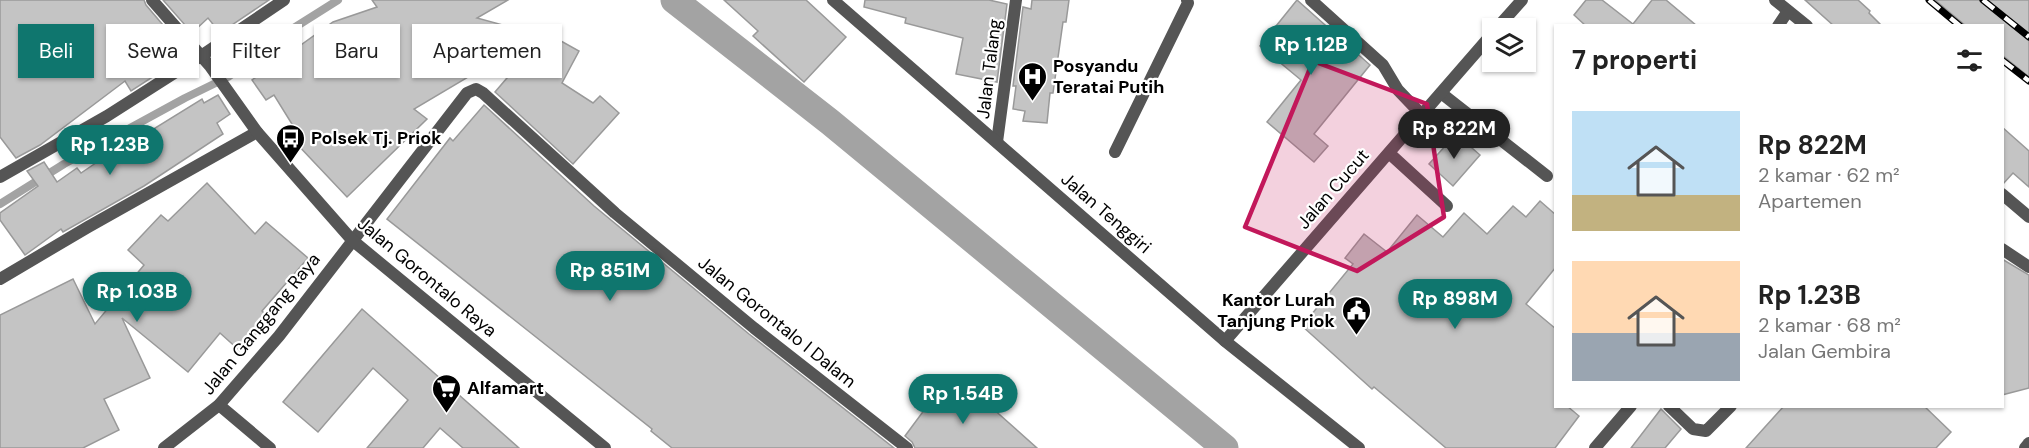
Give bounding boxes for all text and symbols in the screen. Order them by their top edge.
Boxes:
street label: Jalan Talang [971,18,1007,120]
map controls [1482,18,1536,72]
button: layers [1482,18,1536,72]
chip: Beli [18,24,94,78]
chip: Sewa [106,24,199,78]
chip: Filter [211,24,302,78]
chip: Baru [314,24,400,78]
chip: Apartemen [412,24,562,78]
pin: Rp 1.12B [1249,25,1373,76]
text: Rp 1.12B [1274,31,1348,57]
text: 7 properti [1572,43,1697,77]
icon: filters [1953,44,1986,77]
place label: Posyandu Teratai Putih [1053,54,1164,99]
hospital icon: Posyandu Teratai Putih [1016,60,1048,102]
pin: Rp 822M [1399,109,1509,160]
text: Rp 822M [1412,115,1496,141]
bus stop icon: Polsek Tj. Priok [274,122,306,164]
pin: Rp 1.23B [48,125,172,176]
place label: Polsek Tj. Priok [311,126,442,150]
text: Rp 822M [1758,128,1867,162]
text: Rp 1.23B [70,131,150,157]
icon: home [1620,135,1692,207]
street label: Jalan Cucut [1292,144,1374,234]
text: 2 kamar · 62 m² [1758,162,1900,188]
street label: Jalan Tenggiri [1056,167,1156,259]
text: Apartemen [1758,188,1862,214]
street label: Jalan Gorontalo Raya [352,212,502,342]
street label: Jalan Ganggang Raya [196,248,326,400]
pin: Rp 851M [555,251,665,302]
street label: Jalan Gorontalo I Dalam [693,251,861,393]
text: Rp 851M [570,257,650,283]
pin: Rp 1.03B [75,272,199,323]
text: Rp 1.03B [97,278,177,304]
text: Rp 1.23B [1758,278,1861,312]
pin: Rp 898M [1400,279,1510,330]
text: Rp 898M [1412,285,1498,311]
icon: home [1620,285,1692,357]
place label: Kantor Lurah Tanjung Priok [1217,288,1336,333]
public building icon: Kantor Lurah Tanjung Priok [1340,294,1372,336]
text: 2 kamar · 68 m² [1758,312,1901,338]
text: Jalan Gembira [1758,338,1891,364]
supermarket icon: Alfamart [430,372,462,414]
pin: Rp 1.54B [901,374,1025,425]
place label: Alfamart [467,376,544,400]
text: Rp 1.54B [923,380,1003,406]

